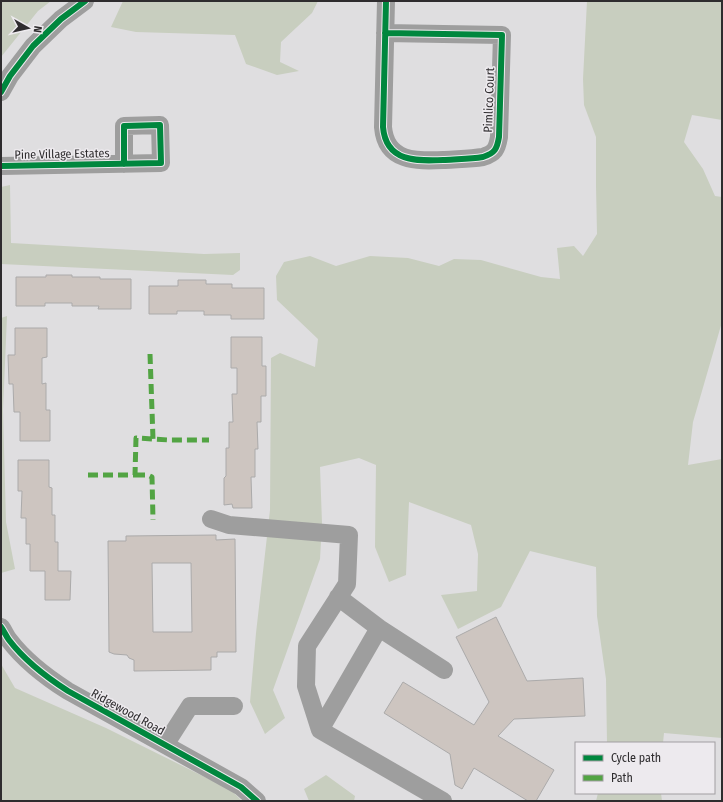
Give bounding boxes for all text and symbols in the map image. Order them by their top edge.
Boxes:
north arrow [8,8,48,48]
text: N [31,25,44,33]
street label: Pimlico Court [481,67,497,133]
street label: Pine Village Estates [14,146,110,162]
street label: Ridgewood Road [89,686,167,738]
legend [575,742,715,794]
text: Cycle path [611,751,661,765]
text: Path [611,771,633,785]

